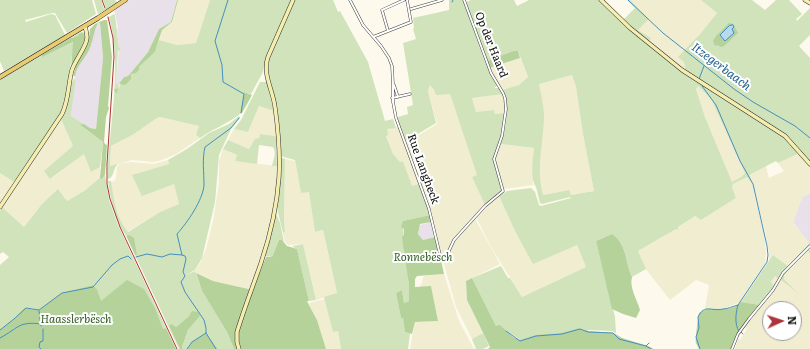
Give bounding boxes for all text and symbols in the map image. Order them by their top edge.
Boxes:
street label: Op der Haard [472,10,510,80]
water label: Itzegerbaach [689,40,753,94]
street label: Rue Langheck [404,132,442,206]
park label: Ronnebësch [394,251,452,265]
north arrow [762,301,802,341]
park label: Haasslerbësch [41,313,111,327]
text: N [785,315,801,325]

